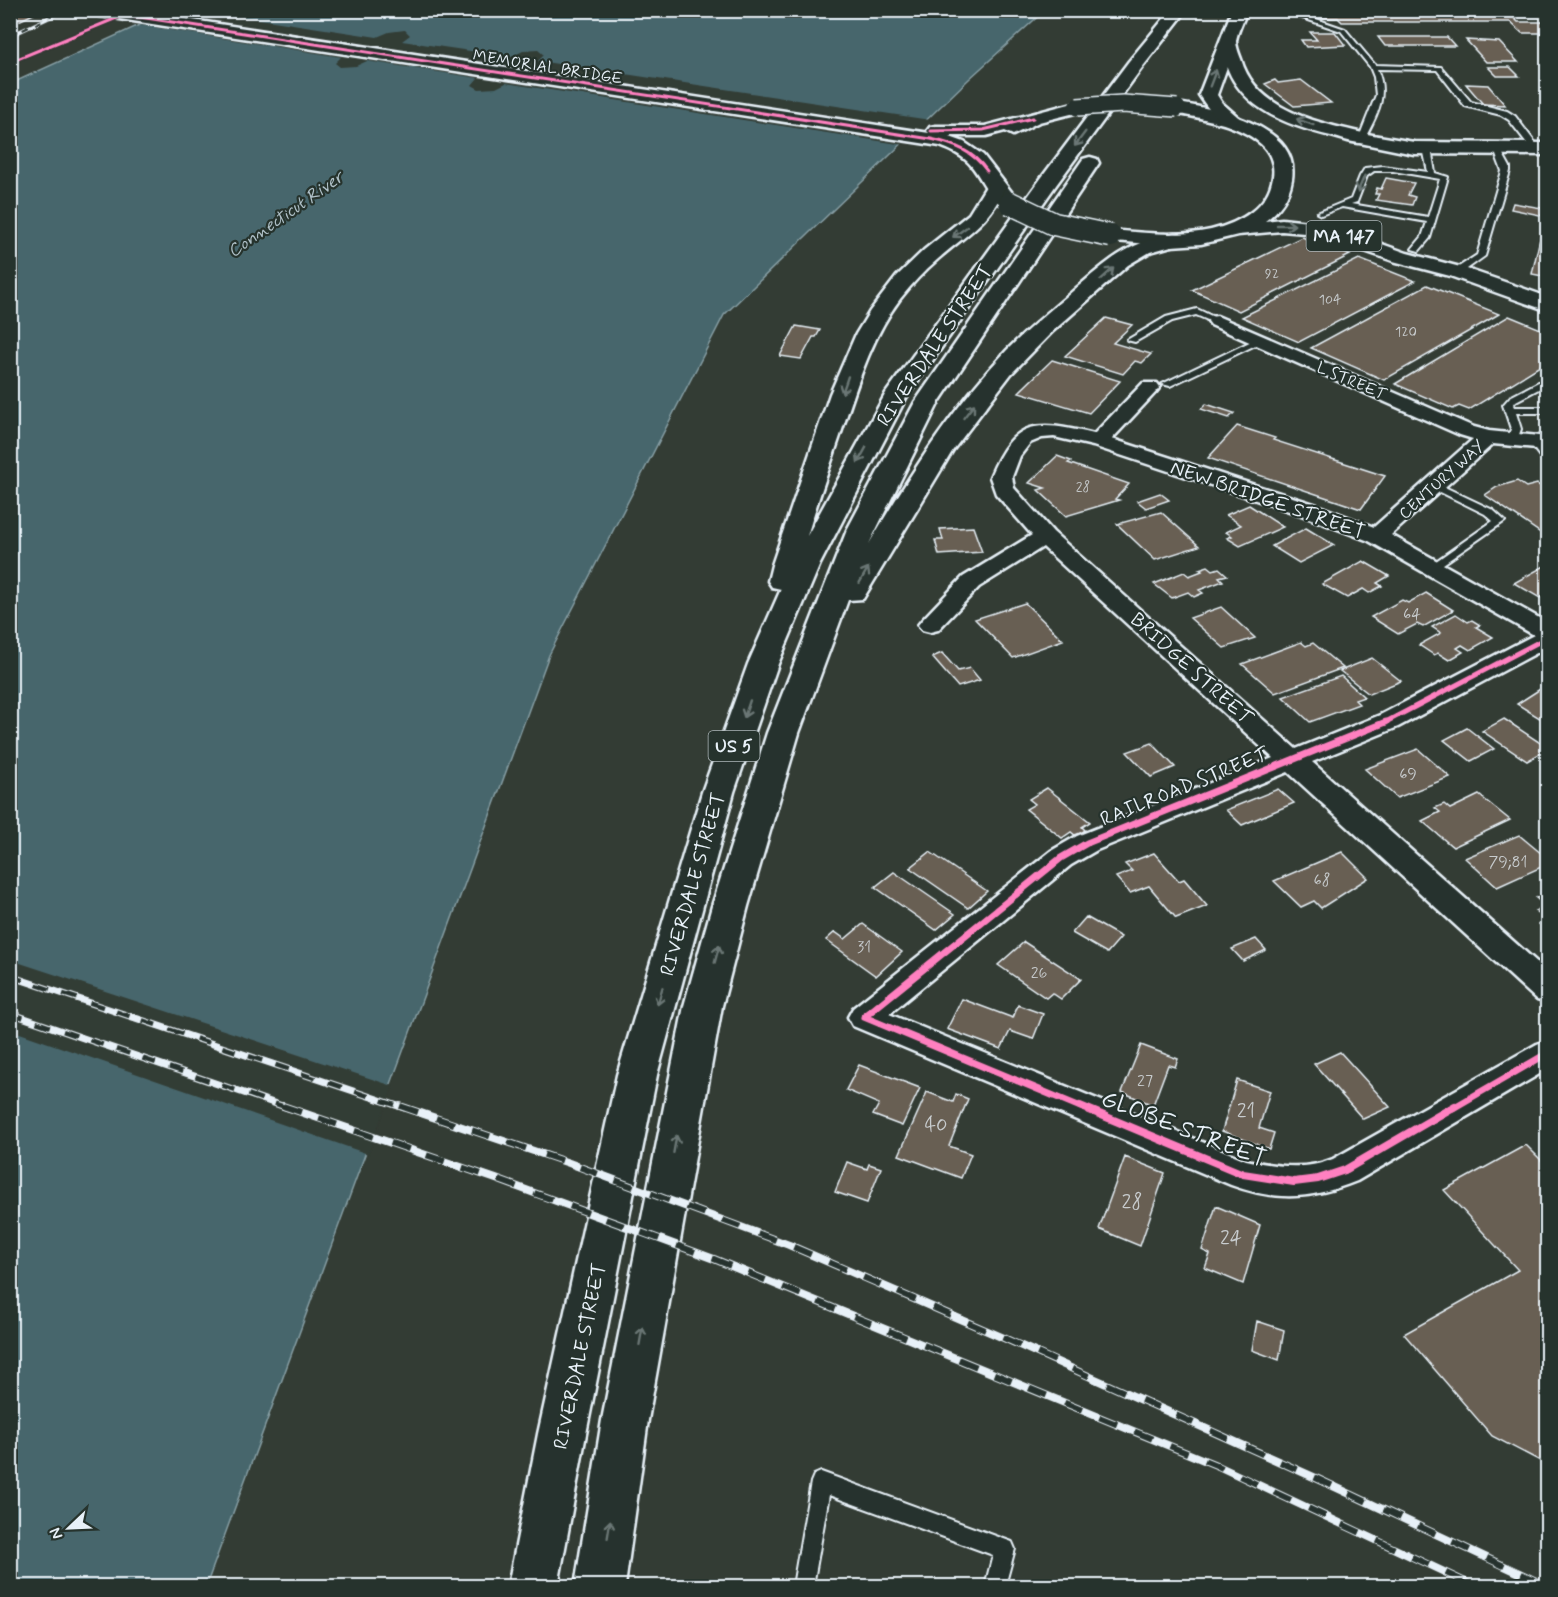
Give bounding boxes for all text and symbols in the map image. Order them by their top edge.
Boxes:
street label: MEMORIAL BRIDGE [471,45,624,90]
one-way arrow [1209,69,1220,88]
one-way arrow [1296,116,1315,127]
one-way arrow [1073,131,1086,147]
water label: Connecticut River [223,165,350,264]
one-way arrow [1355,175,1366,193]
one-way arrow [1276,219,1296,231]
road number: MA 147 [1306,221,1382,251]
one-way arrow [953,226,969,238]
street label: RIVERDALE STREET [871,260,999,432]
house number: 92 [1265,265,1279,283]
one-way arrow [1099,267,1114,281]
house number: 104 [1319,291,1341,309]
house number: 120 [1395,323,1417,341]
street label: L STREET [1313,357,1391,406]
one-way arrow [839,375,850,394]
one-way arrow [962,403,975,419]
street label: CENTURY WAY [1395,436,1489,524]
one-way arrow [856,446,867,464]
street label: NEW BRIDGE STREET [1167,454,1368,546]
house number: 28 [1076,478,1090,496]
one-way arrow [858,567,870,584]
house number: 64 [1403,604,1421,625]
street label: BRIDGE STREET [1124,607,1259,732]
one-way arrow [741,699,752,718]
road number: US 5 [708,731,760,761]
street label: RAILROAD STREET [1096,741,1274,833]
house number: 69 [1399,764,1417,785]
street label: RIVERDALE STREET [654,790,733,979]
house number: 79;81 [1489,852,1527,873]
house number: 68 [1314,870,1330,891]
house number: 31 [857,937,871,958]
one-way arrow [712,945,723,964]
house number: 26 [1031,963,1047,984]
one-way arrow [654,986,665,1005]
house number: 27 [1137,1071,1153,1092]
street label: GLOBE STREET [1097,1084,1270,1175]
house number: 21 [1237,1098,1255,1125]
house number: 40 [924,1112,948,1139]
one-way arrow [670,1135,681,1155]
house number: 28 [1122,1189,1142,1216]
house number: 24 [1220,1225,1242,1252]
street label: RIVERDALE STREET [548,1261,613,1452]
one-way arrow [635,1327,646,1347]
north arrow [39,1498,99,1558]
one-way arrow [603,1519,614,1539]
text: N [45,1524,68,1542]

